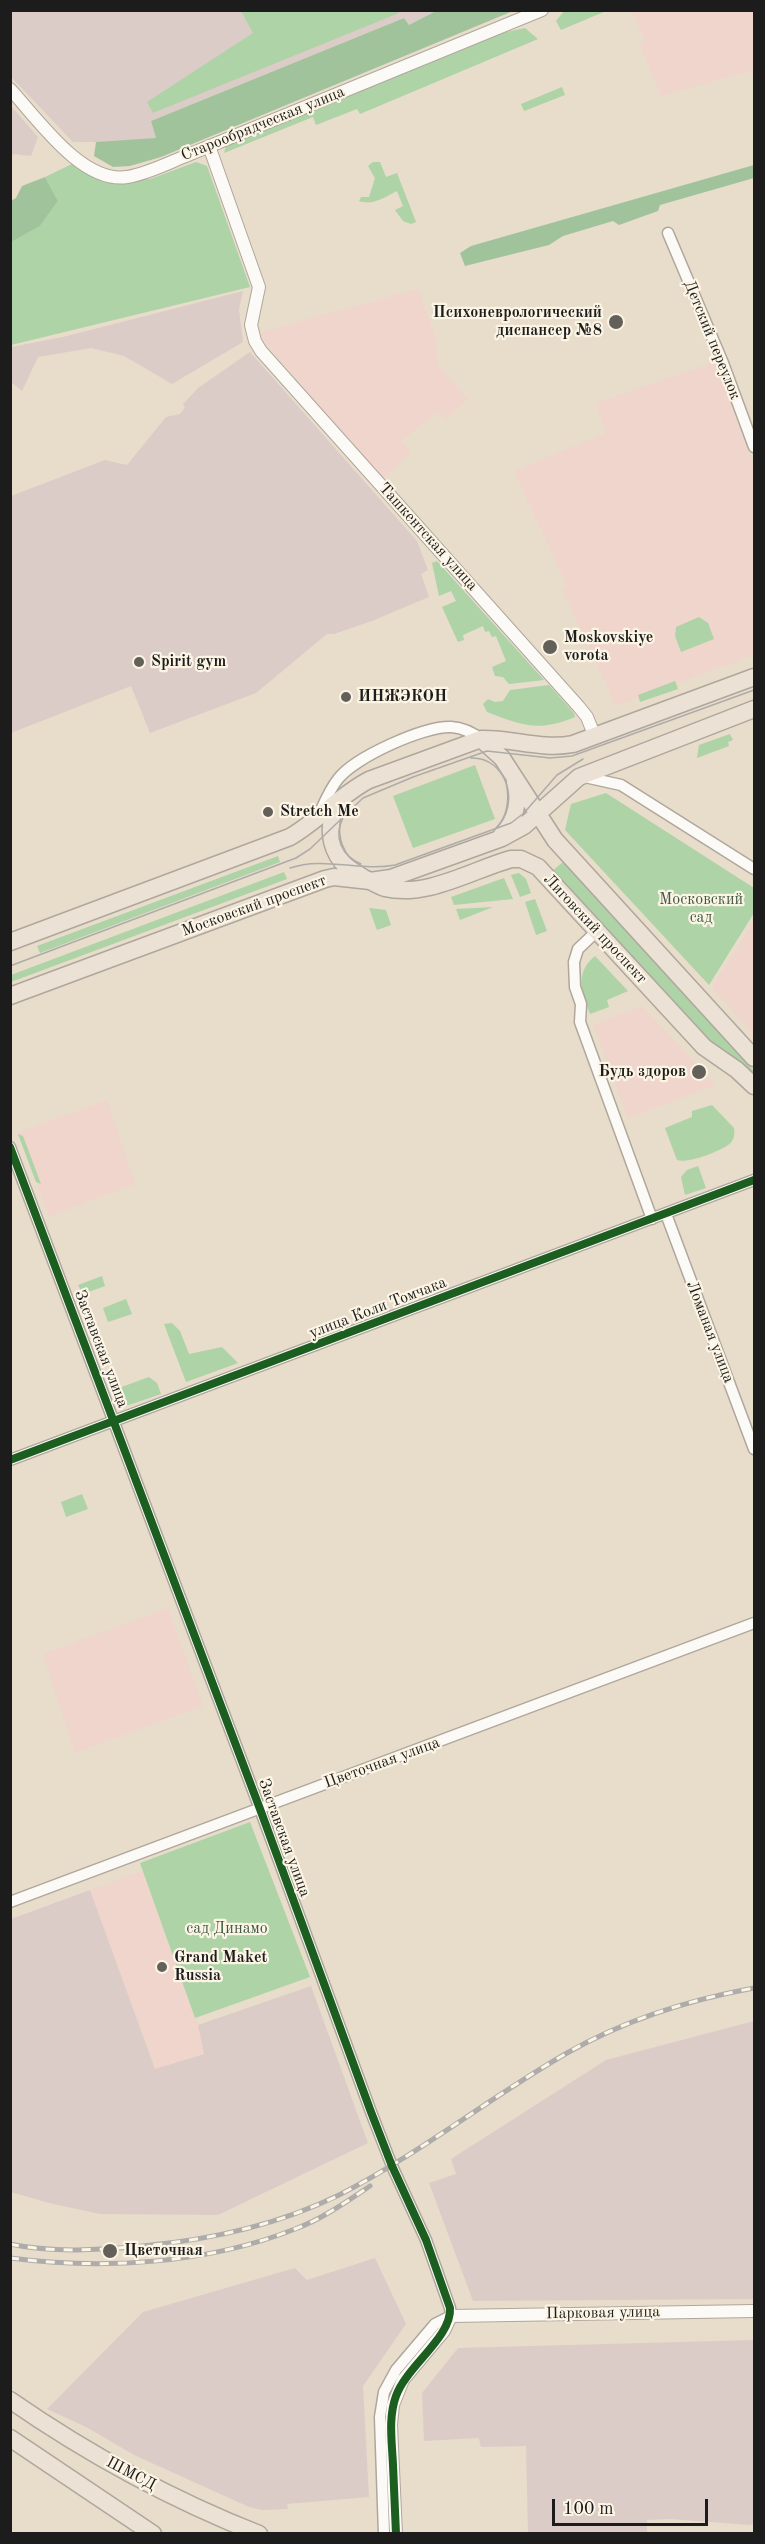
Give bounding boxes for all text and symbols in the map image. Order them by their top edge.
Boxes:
street label: Старообрядческая улица [178,82,348,166]
street label: Детский переулок [679,278,745,402]
place label: Психоневрологический диспансер №8 [433,303,602,341]
marker: Психоневрологический диспансер №8 [607,313,625,331]
street label: Ташкентская улица [374,479,482,595]
place label: Moskovskiye vorota [564,628,653,666]
marker: Moskovskiye vorota [541,638,559,656]
place label: Spirit gym [151,652,226,672]
marker: Spirit gym [132,655,146,669]
place label: ИНЖЭКОН [358,687,447,707]
marker: ИНЖЭКОН [339,690,353,704]
place label: Stretch Me [280,802,359,822]
marker: Stretch Me [261,805,275,819]
street label: Лиговский проспект [539,870,651,988]
street label: Московский проспект [179,871,329,941]
park label: Московский сад [659,890,743,928]
place label: Будь здоров [598,1062,686,1082]
marker: Будь здоров [690,1063,708,1081]
street label: улица Коли Томчака [307,1273,449,1343]
street label: Ломаная улица [682,1278,738,1386]
street label: Заставская улица [70,1287,132,1411]
street label: Цветочная улица [322,1733,442,1793]
street label: Заставская улица [254,1776,314,1900]
park label: сад Динамо [186,1919,268,1939]
place label: Grand Maket Russia [174,1948,267,1986]
marker: Grand Maket Russia [155,1960,169,1974]
place label: Цветочная [124,2241,203,2261]
marker: Цветочная [101,2242,119,2260]
street label: Парковая улица [546,2302,660,2324]
street label: ШМСД [103,2453,159,2495]
scale bar [555,2487,711,2525]
text: 100 m [563,2500,614,2518]

